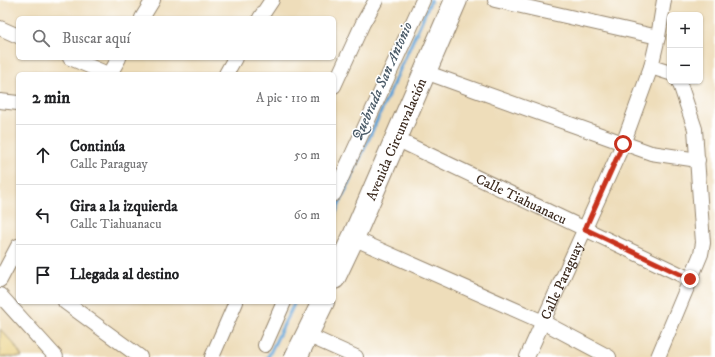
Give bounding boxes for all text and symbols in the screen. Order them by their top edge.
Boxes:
map controls [667,12,703,84]
button: + [667,12,703,48]
search box [16,16,336,60]
water label: Quebrada San Antonio [348,18,417,144]
icon: search [30,27,52,49]
text: Buscar aquí [62,29,130,48]
button: − [667,48,703,84]
street label: Avenida Circunvalación [362,75,431,204]
text: 2 min [32,87,70,109]
text: A pie · 110 m [256,90,320,106]
route start [614,135,632,153]
text: Continúa [70,137,125,156]
icon: ahead [32,144,54,166]
text: 50 m [294,147,320,163]
text: Calle Paraguay [70,156,148,172]
street label: Calle Tiahuanacu [473,170,570,229]
text: Gira a la izquierda [70,197,178,216]
icon: left [32,204,54,226]
text: 60 m [294,207,320,223]
text: Calle Tiahuanacu [70,216,162,232]
street label: Calle Paraguay [537,239,588,323]
icon: arrive [32,264,54,286]
text: Llegada al destino [70,265,179,284]
route end [681,270,699,288]

